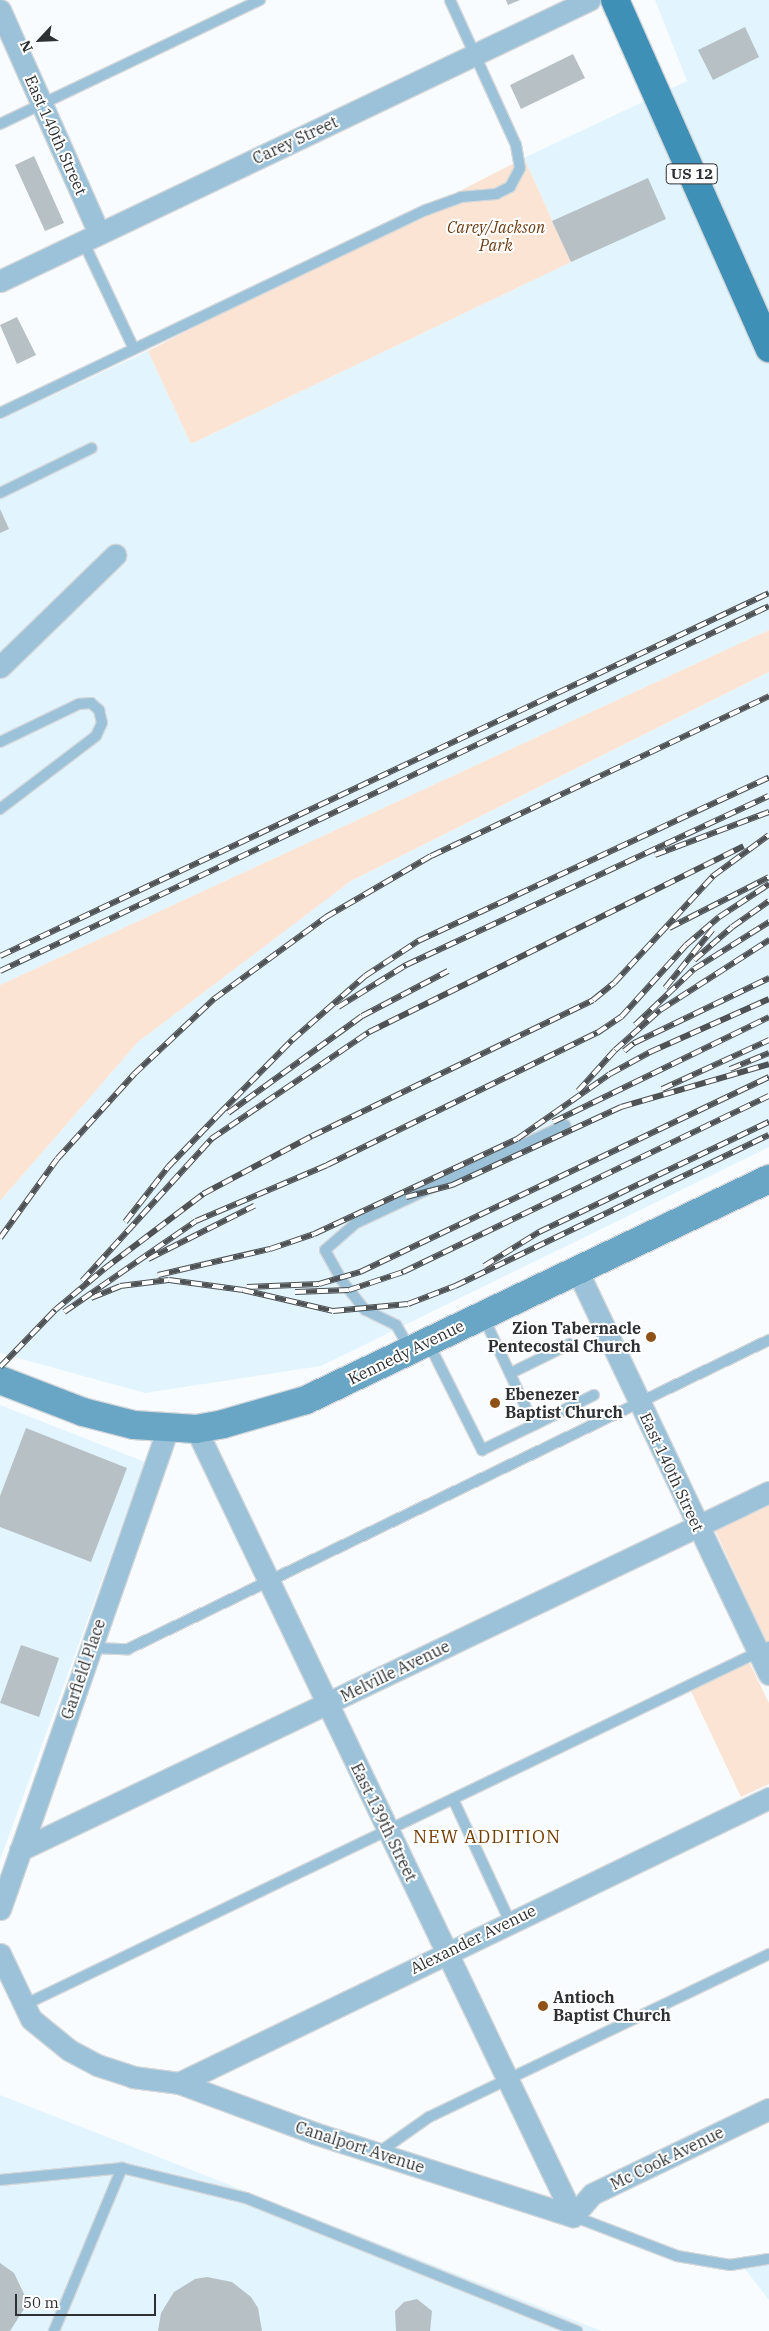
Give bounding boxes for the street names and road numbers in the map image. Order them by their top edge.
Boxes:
street label: East 140th Street [21,72,91,198]
street label: Carey Street [249,112,341,168]
road number: US 12 [666,162,718,186]
street label: Kennedy Avenue [345,1316,467,1388]
street label: East 140th Street [636,1409,708,1535]
street label: Garfield Place [57,1616,109,1722]
street label: Melville Avenue [337,1636,453,1706]
street label: East 139th Street [347,1760,421,1884]
street label: Alexander Avenue [407,1900,539,1978]
street label: Canalport Avenue [293,2117,427,2177]
street label: Mc Cook Avenue [607,2122,727,2194]

